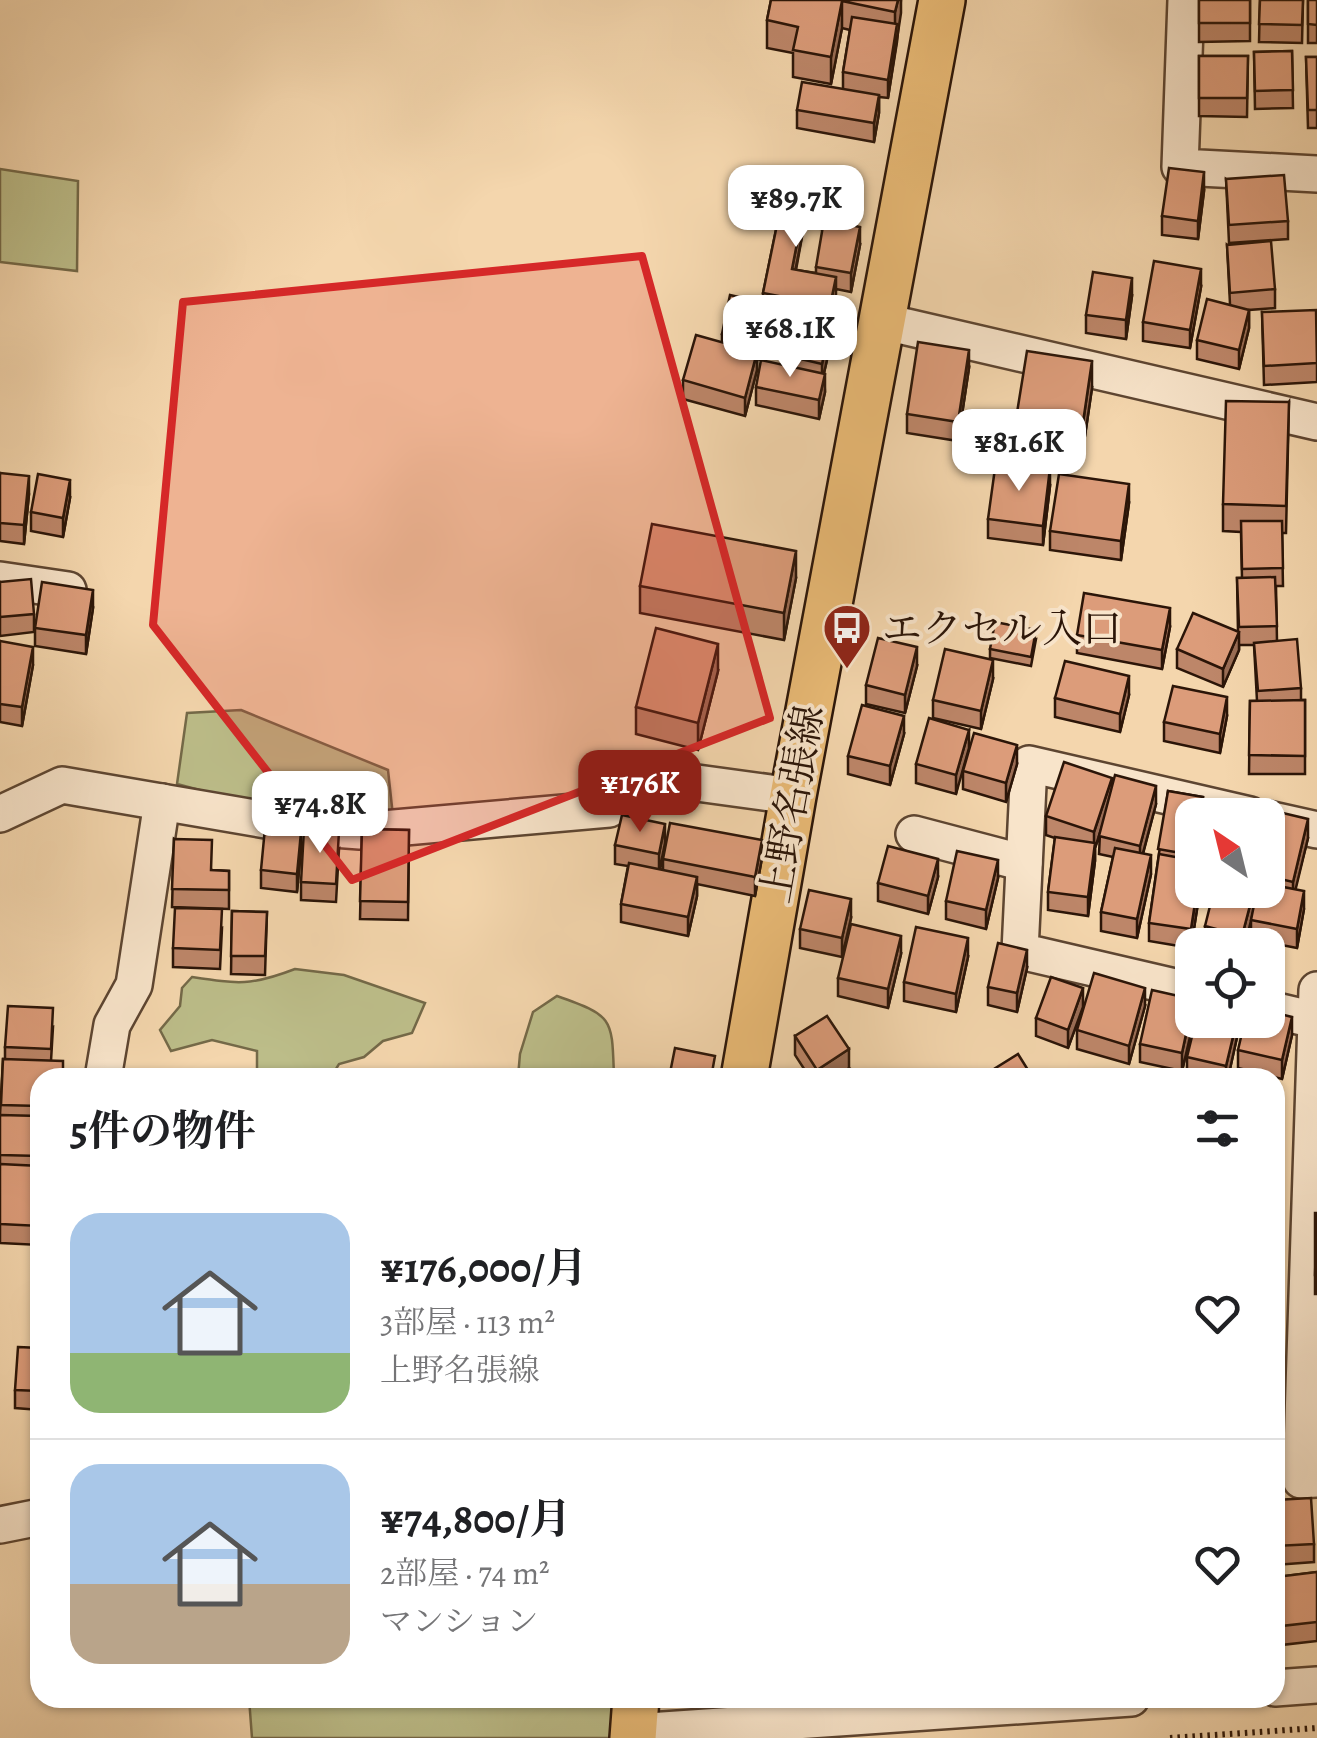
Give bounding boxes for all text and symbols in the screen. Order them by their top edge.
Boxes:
pin: ¥89.7K [715,165,877,250]
text: ¥89.7K [750,175,842,219]
pin: ¥68.1K [709,295,871,380]
text: ¥68.1K [745,305,835,349]
pin: ¥81.6K [938,409,1100,494]
text: ¥81.6K [974,419,1064,463]
place label: エクセル入口 [882,601,1122,656]
bus stop icon: エクセル入口 [821,602,873,670]
street label: 上野名張線 [748,701,836,907]
pin: ¥176K [570,750,710,835]
text: ¥176K [600,760,680,804]
pin: ¥74.8K [239,771,401,856]
text: ¥74.8K [274,781,366,825]
north arrow [1175,798,1285,908]
map controls [1175,798,1285,1038]
button: locate [1175,928,1285,1038]
icon: filters [1190,1101,1245,1156]
text: 5件の物件 [70,1102,256,1159]
text: ¥176,000/月 [380,1239,587,1296]
icon: home [150,1253,270,1373]
icon: heart [1190,1286,1245,1341]
text: 3部屋 · 113 m² [380,1300,555,1344]
text: 上野名張線 [380,1348,540,1392]
text: ¥74,800/月 [380,1490,571,1547]
icon: home [150,1504,270,1624]
icon: heart [1190,1537,1245,1592]
text: 2部屋 · 74 m² [380,1551,550,1595]
text: マンション [380,1599,539,1643]

